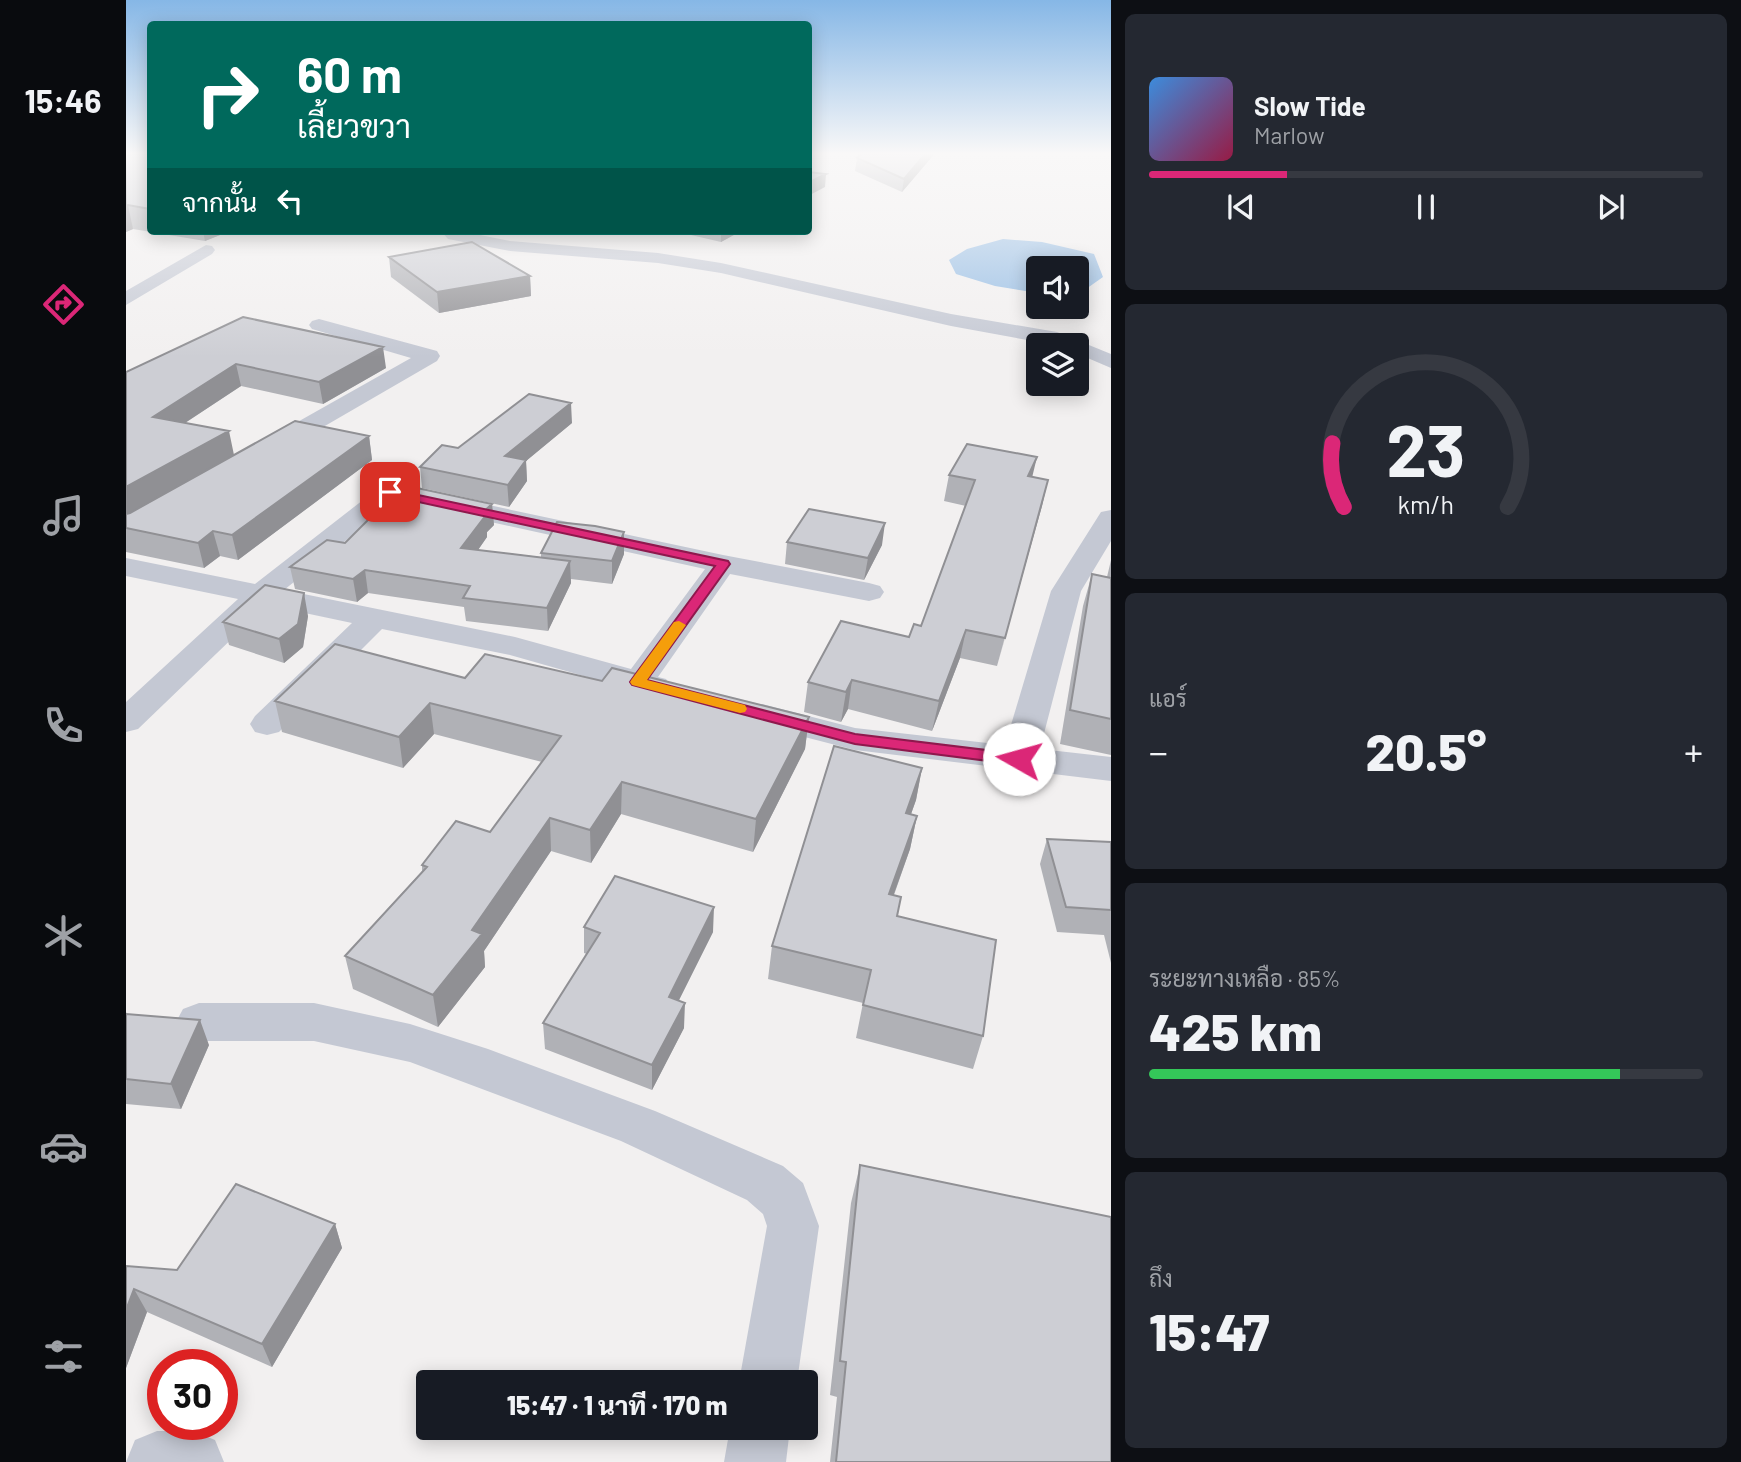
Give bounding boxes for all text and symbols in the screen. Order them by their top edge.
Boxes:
text: 60 m [297,44,402,103]
icon: right [182,49,273,140]
text: 15:46 [25,81,101,119]
text: Slow Tide [1254,90,1366,121]
text: เลี้ยวขวา [297,106,411,144]
text: Marlow [1254,121,1325,149]
icon: left [271,182,309,220]
text: จากนั้น [182,186,257,217]
icon: previous [1222,188,1260,226]
icon: pause [1407,188,1445,226]
icon: next [1592,188,1630,226]
map controls [1026,256,1089,396]
button: sound [1026,256,1089,319]
icon: directions [39,280,88,329]
button: layers [1026,333,1089,396]
text: 23 [1386,405,1466,493]
pin [360,462,420,522]
icon: arrive [371,473,409,511]
text: km/h [1398,489,1454,519]
icon: music [39,491,88,540]
text: แอร์ [1149,684,1187,712]
icon: phone [39,701,88,750]
text: 20.5° [1365,719,1487,781]
position arrow [982,722,1056,796]
text: − [1149,728,1168,774]
text: + [1684,728,1703,774]
icon: climate [39,911,88,960]
text: ระยะทางเหลือ · 85% [1149,964,1341,992]
text: 425 km [1149,999,1322,1061]
icon: car [39,1122,88,1171]
text: ถึง [1149,1264,1173,1292]
text: 15:47 [1149,1299,1269,1361]
icon: filters [39,1332,88,1381]
speed limit sign: 30 [147,1349,238,1440]
text: 15:47 · 1 นาที · 170 m [507,1389,727,1420]

